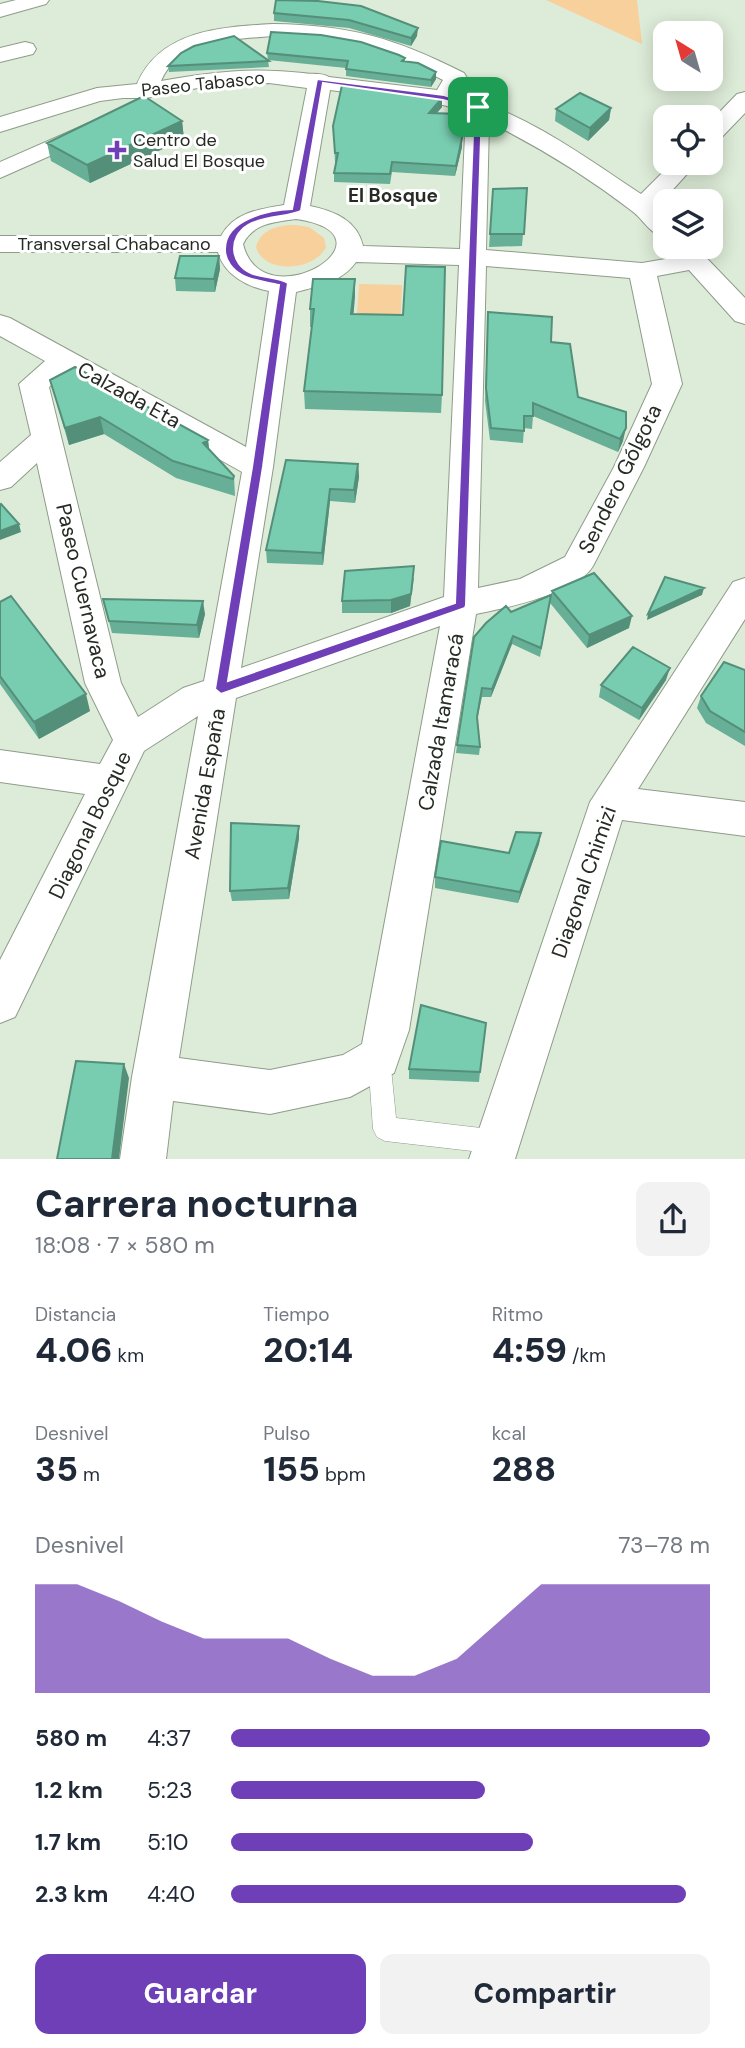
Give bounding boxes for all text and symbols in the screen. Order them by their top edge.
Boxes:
north arrow [653,21,723,91]
map controls [653,21,723,259]
street label: Paseo Tabasco [140,66,266,102]
pin [448,77,508,137]
icon: arrive [459,88,497,126]
button: locate [653,105,723,175]
place label: Centro de Salud El Bosque [133,128,265,173]
marker: Centro de Salud El Bosque [107,140,127,160]
district label: El Bosque [348,183,438,208]
button: layers [653,189,723,259]
street label: Transversal Chabacano [17,232,211,256]
street label: Calzada Eta [72,355,186,435]
street label: Sendero Gólgota [572,400,668,558]
street label: Paseo Cuernavaca [49,501,117,681]
street label: Calzada Itamaracá [412,631,470,813]
street label: Avenida España [178,706,232,862]
street label: Diagonal Bosque [42,746,138,904]
street label: Diagonal Chimizi [545,802,623,962]
text: Carrera nocturna [35,1179,358,1229]
button: share [636,1182,710,1256]
text: 18:08 · 7 × 580 m [35,1230,215,1260]
text: Distancia [35,1302,116,1327]
text: Tiempo [263,1302,329,1327]
text: Ritmo [492,1302,543,1327]
text: 4.06 [35,1327,113,1373]
text: 20:14 [263,1327,353,1373]
text: 4:59 [492,1327,567,1373]
text: km [113,1343,144,1368]
text: /km [567,1343,606,1368]
text: Desnivel [35,1421,108,1446]
text: Pulso [263,1421,310,1446]
text: kcal [492,1421,526,1446]
text: 35 [35,1446,78,1492]
text: 155 [263,1446,320,1492]
text: 288 [492,1446,556,1492]
text: m [78,1462,100,1487]
text: bpm [320,1462,366,1487]
text: Desnivel [35,1530,124,1560]
text: 73–78 m [618,1530,710,1560]
text: 580 m [35,1723,107,1753]
text: 4:37 [147,1723,191,1753]
text: 1.2 km [35,1775,103,1805]
text: 5:23 [147,1775,193,1805]
text: 1.7 km [35,1827,101,1857]
text: 5:10 [147,1827,189,1857]
text: 2.3 km [35,1879,108,1909]
text: 4:40 [147,1879,195,1909]
button: Guardar [35,1954,366,2034]
button: Compartir [380,1954,710,2034]

